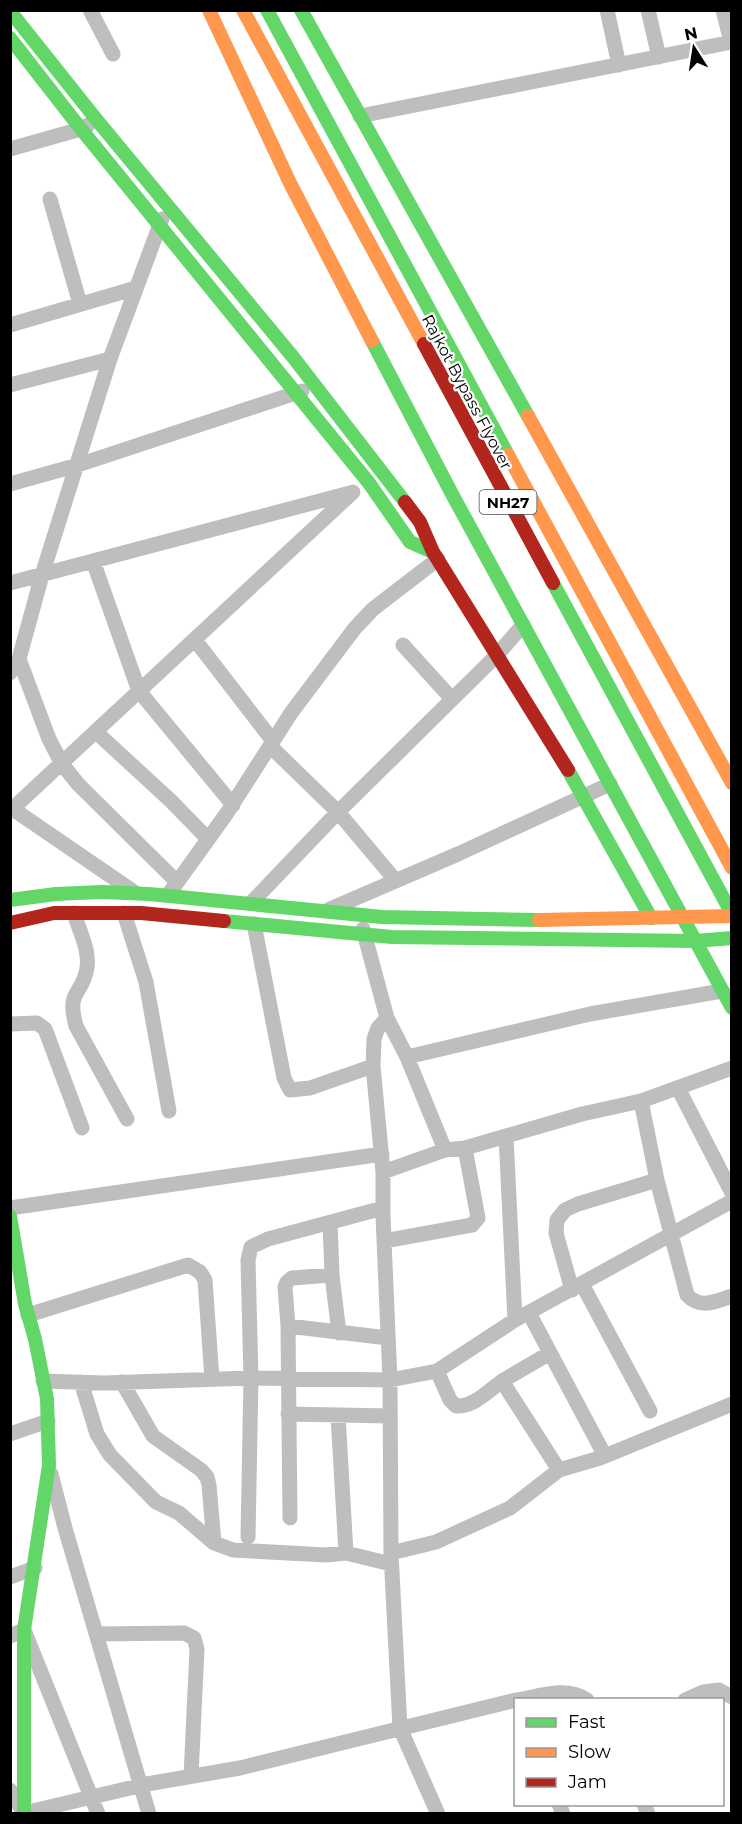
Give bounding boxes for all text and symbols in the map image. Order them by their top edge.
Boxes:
north arrow [664,18,724,78]
text: N [683,23,699,44]
street label: Rajkot Bypass Flyover [418,311,516,473]
road number: NH27 [480,490,536,514]
legend [514,1698,724,1806]
text: Fast [568,1711,606,1733]
text: Slow [568,1741,611,1763]
text: Jam [567,1771,607,1793]

